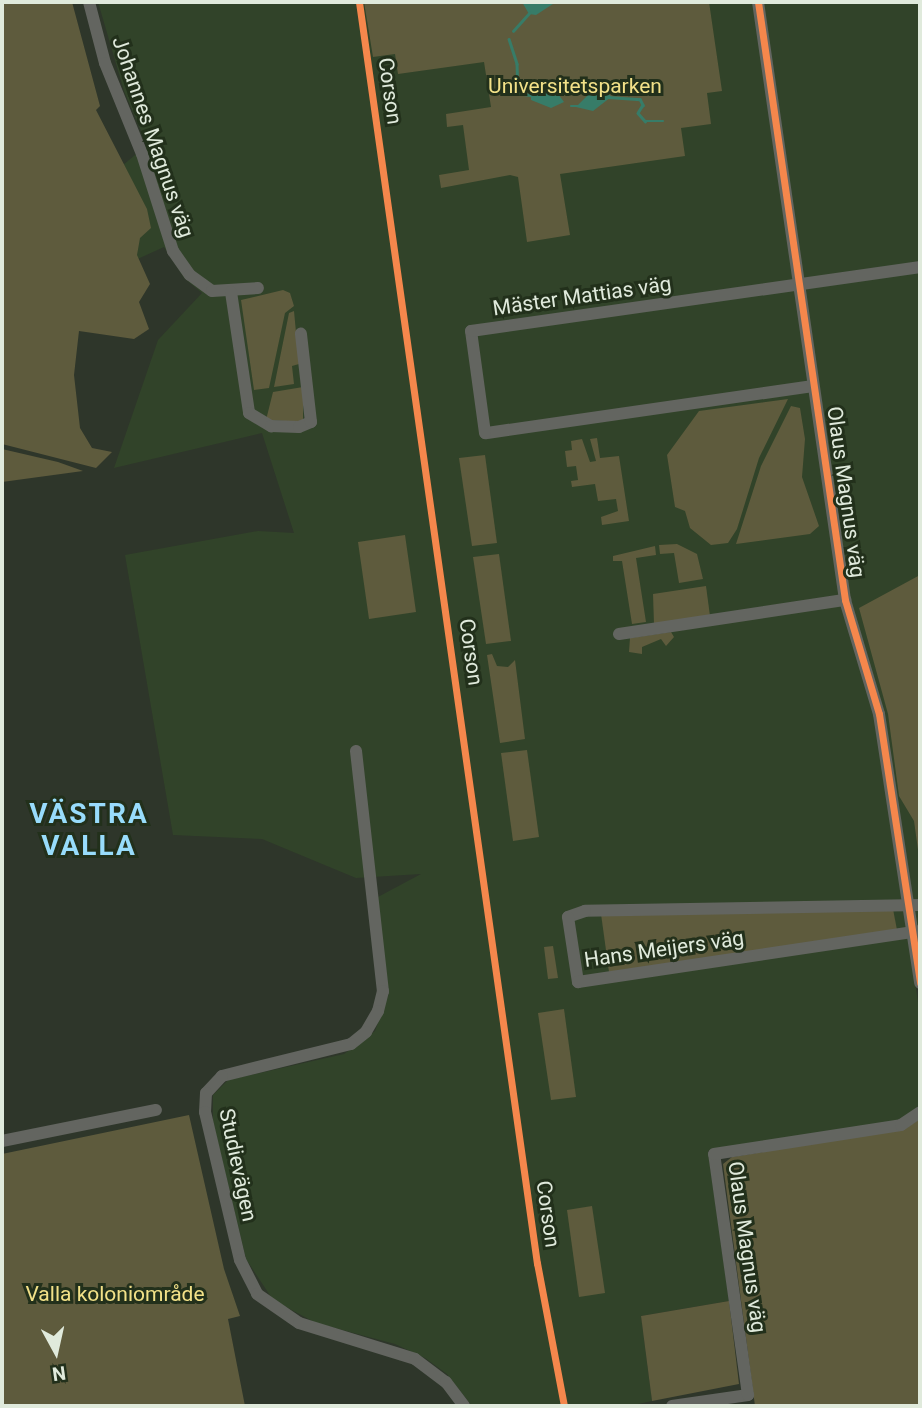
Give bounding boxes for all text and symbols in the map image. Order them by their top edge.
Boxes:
street label: Johannes Magnus väg [107,33,199,241]
street label: Corson [373,56,407,126]
park label: Universitetsparken [488,73,662,99]
street label: Mäster Mattias väg [491,271,673,321]
street label: Olaus Magnus väg [822,405,870,579]
street label: Corson [454,617,488,687]
district label: VÄSTRA VALLA [30,797,148,863]
street label: Hans Meijers väg [582,925,746,973]
street label: Studievägen [214,1106,262,1224]
street label: Olaus Magnus väg [723,1160,771,1334]
street label: Corson [531,1179,565,1249]
park label: Valla koloniområde [25,1281,205,1307]
north arrow [21,1317,91,1387]
text: N [51,1361,67,1386]

